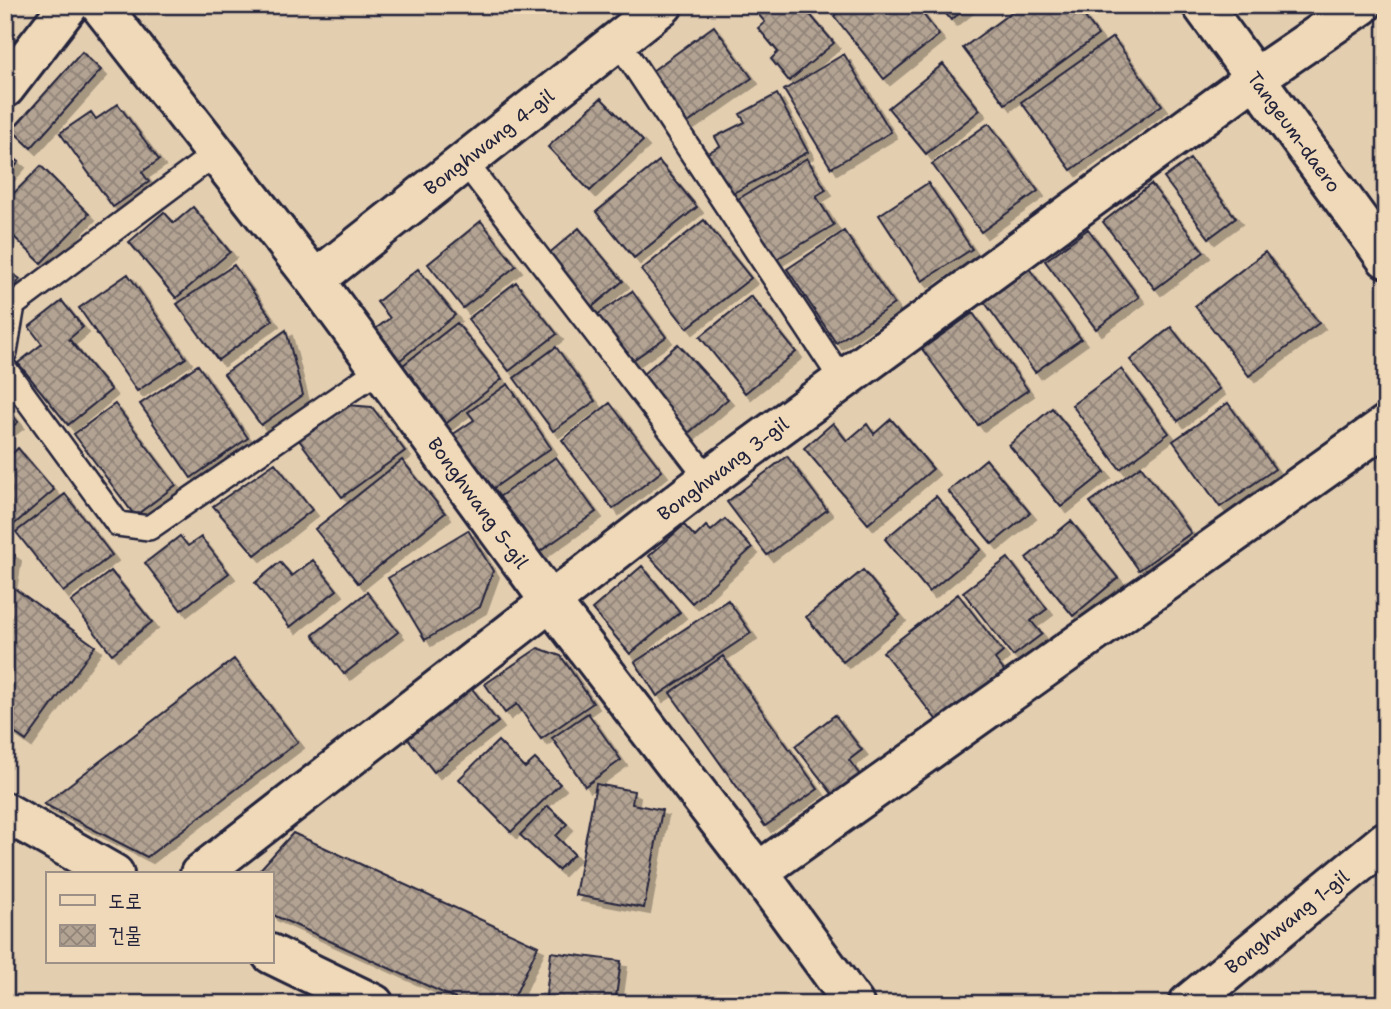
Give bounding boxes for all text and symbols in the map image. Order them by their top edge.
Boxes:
street label: Tangeum-daero [1242,67,1346,197]
street label: Bonghwang 4-gil [419,83,559,201]
street label: Bonghwang 3-gil [652,411,794,527]
street label: Bonghwang 5-gil [422,432,534,574]
street label: Bonghwang 1-gil [1220,864,1354,980]
legend [46,872,273,964]
text: 도로 [108,887,142,915]
text: 건물 [108,921,142,949]

